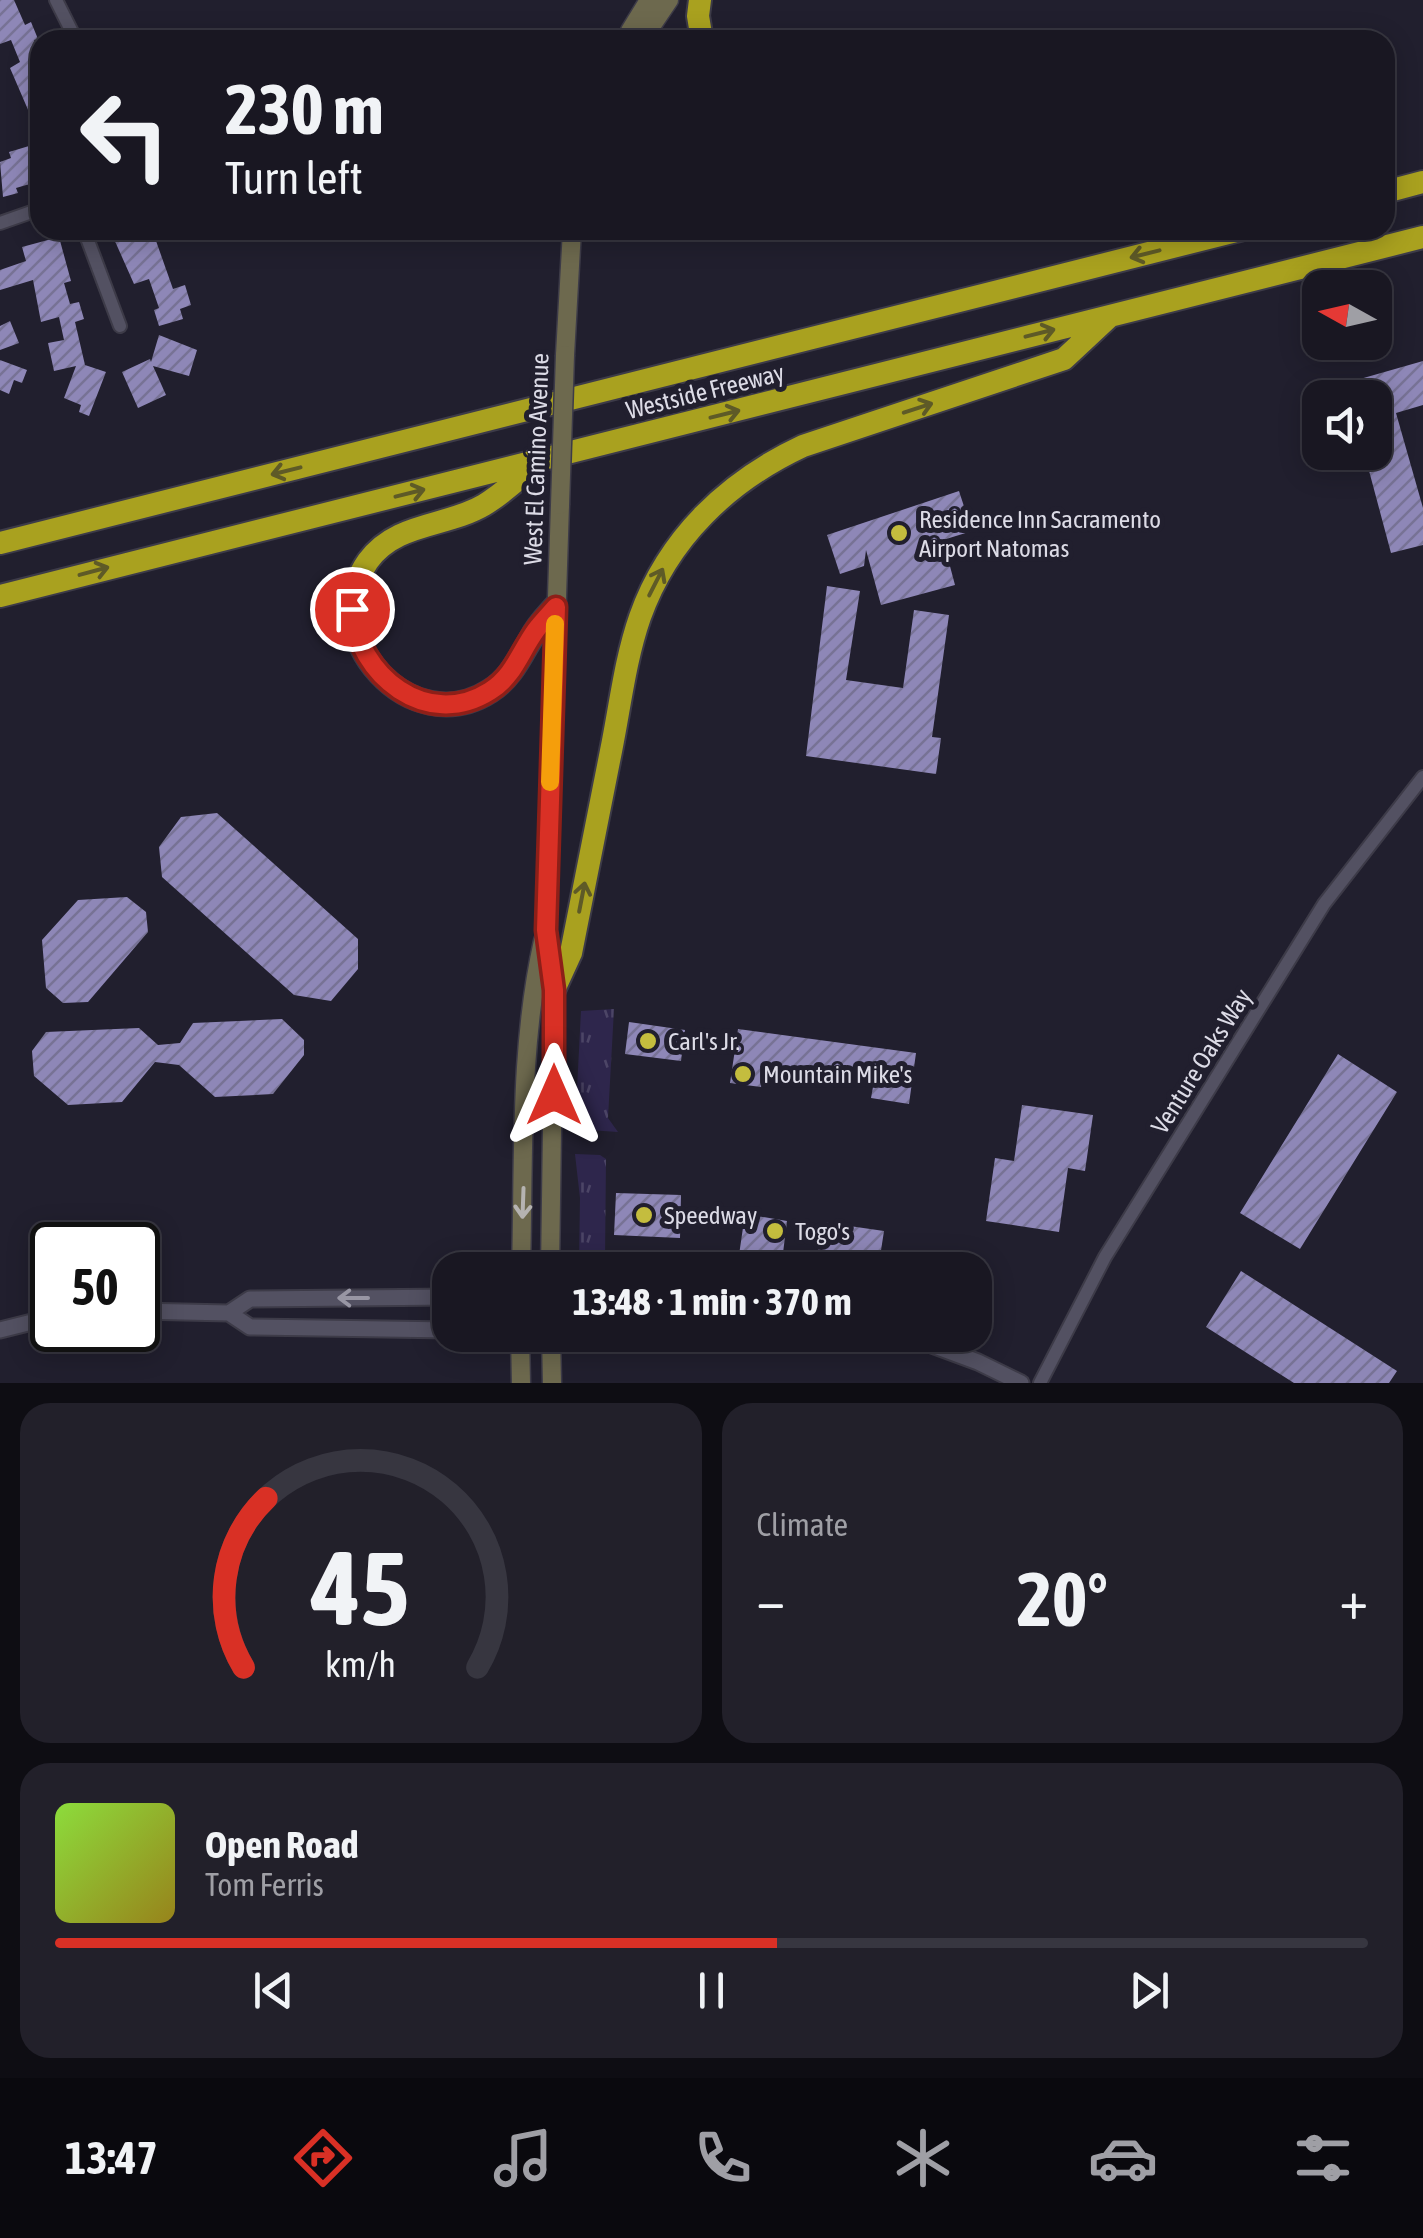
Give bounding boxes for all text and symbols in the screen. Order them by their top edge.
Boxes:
text: 230 m [225,69,384,149]
icon: left [60,70,190,200]
text: Turn left [225,152,363,204]
one-way arrow [1130,246,1162,264]
north arrow [1302,270,1392,360]
map controls [1302,270,1392,470]
one-way arrow [1024,323,1055,342]
street label: West El Camino Avenue [518,353,554,565]
street label: Westside Freeway [623,358,787,424]
button: sound [1302,380,1392,470]
one-way arrow [901,398,933,416]
one-way arrow [709,403,740,422]
one-way arrow [271,463,302,482]
one-way arrow [393,483,425,501]
place label: Residence Inn Sacramento Airport Natomas [919,505,1161,562]
marker: Residence Inn Sacramento Airport Natomas [888,522,910,544]
one-way arrow [78,561,109,579]
pin [310,567,395,652]
one-way arrow [647,567,666,597]
icon: arrive [325,582,380,637]
one-way arrow [573,881,592,914]
street label: Venture Oaks Way [1145,984,1257,1138]
place label: Carl's Jr. [668,1027,740,1055]
marker: Carl's Jr. [637,1030,659,1052]
position arrow [502,1043,606,1147]
place label: Mountain Mike's [763,1060,913,1088]
marker: Mountain Mike's [732,1063,754,1085]
one-way arrow [514,1186,533,1218]
place label: Speedway [664,1201,757,1229]
marker: Speedway [633,1204,655,1226]
place label: Togo's [795,1217,850,1245]
marker: Togo's [764,1220,786,1242]
speed limit sign: 50 [30,1222,160,1352]
text: 13:48 · 1 min · 370 m [572,1280,852,1323]
one-way arrow [337,1288,370,1308]
text: Climate [757,1506,848,1543]
text: 45 [311,1528,410,1647]
text: 20° [1017,1556,1108,1642]
text: − [757,1568,785,1631]
text: + [1339,1568,1368,1631]
text: km/h [325,1644,396,1685]
text: Open Road [205,1823,359,1866]
text: Tom Ferris [205,1866,324,1903]
icon: previous [246,1963,301,2018]
icon: pause [684,1963,739,2018]
icon: next [1122,1963,1177,2018]
icon: directions [288,2123,358,2193]
icon: music [488,2123,558,2193]
icon: phone [688,2123,758,2193]
icon: climate [888,2123,958,2193]
icon: car [1088,2123,1158,2193]
icon: filters [1288,2123,1358,2193]
text: 13:47 [65,2132,158,2184]

